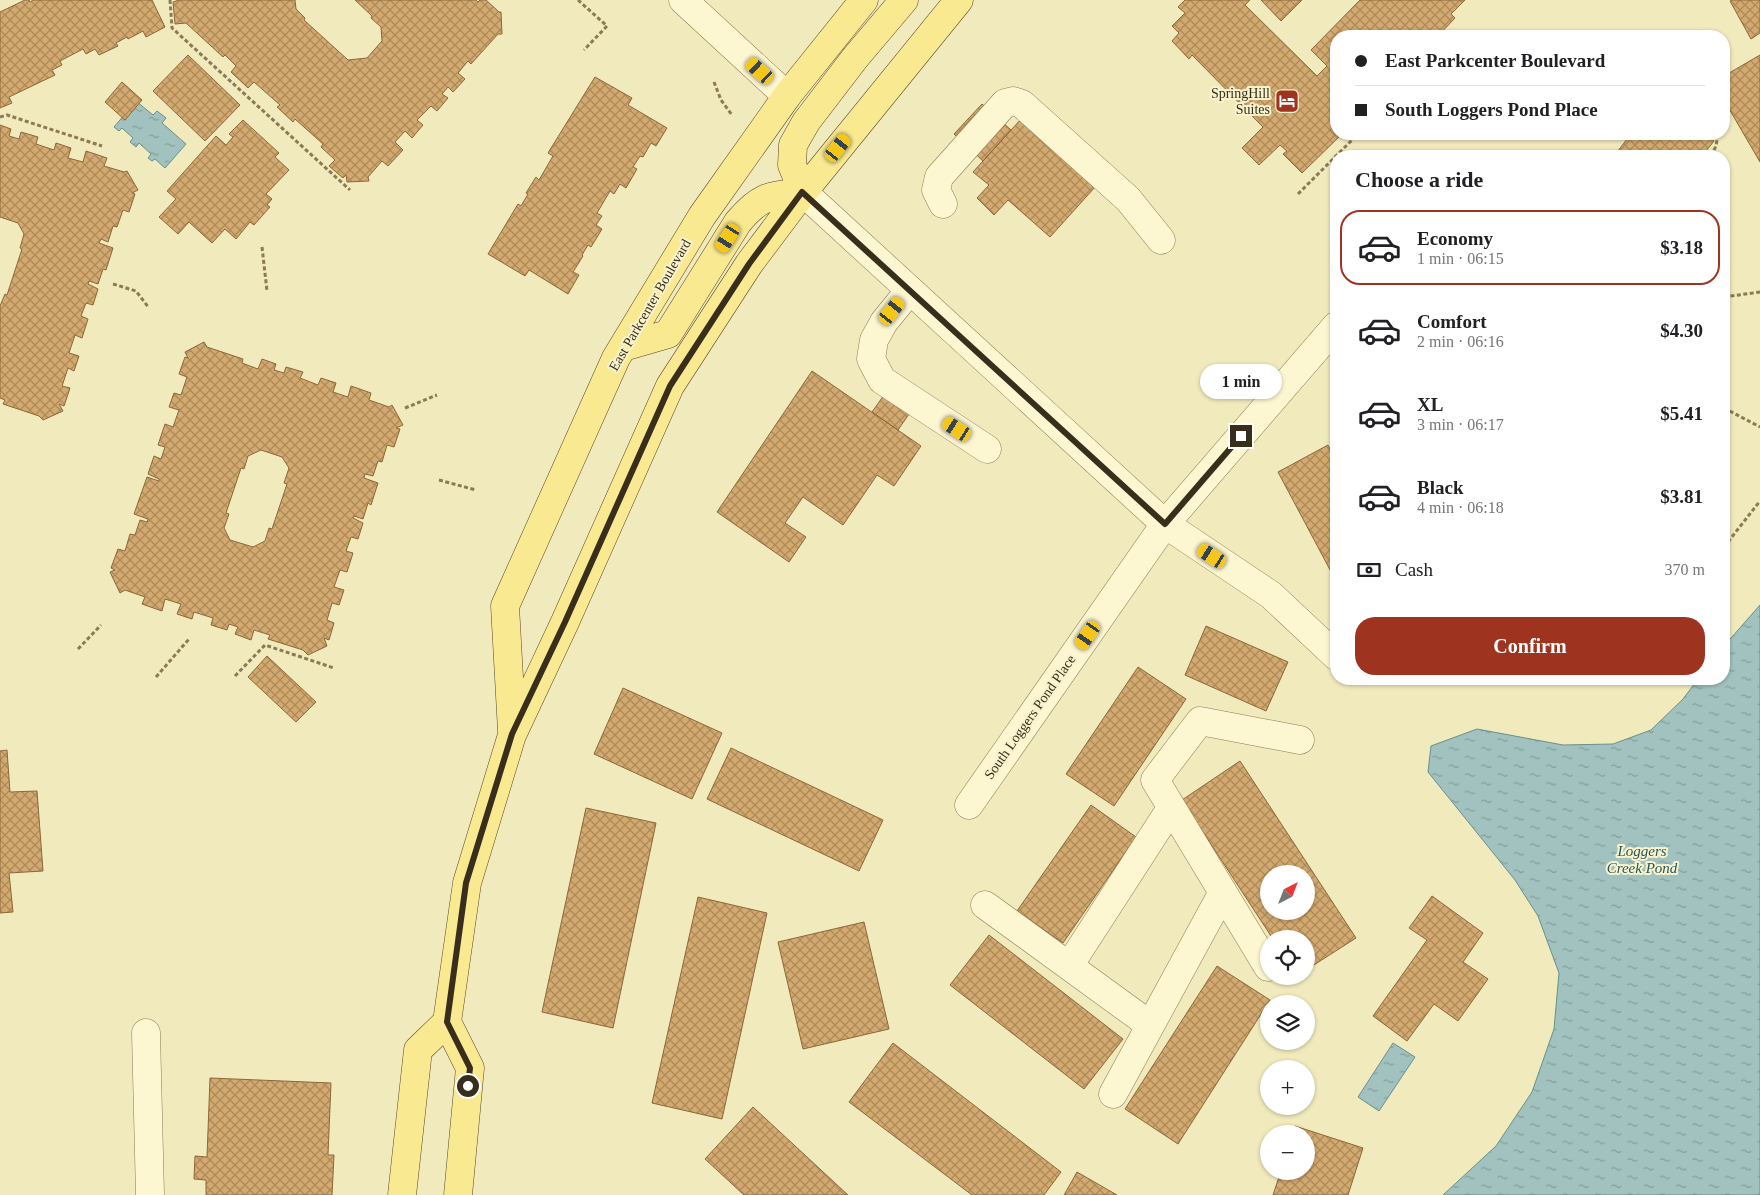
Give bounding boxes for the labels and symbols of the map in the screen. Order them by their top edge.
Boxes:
car [743,55,776,87]
place label: SpringHill Suites [1211,86,1270,117]
hotel icon: SpringHill Suites [1274,88,1300,114]
car [822,132,853,164]
car [713,221,742,255]
street label: East Parkcenter Boulevard [606,237,694,373]
car [876,295,907,327]
callout: 1 min [1200,364,1282,398]
car [940,415,973,443]
route end [1230,425,1252,447]
car [1195,542,1228,570]
car [1073,618,1102,652]
street label: South Loggers Pond Place [981,652,1079,782]
water label: Loggers Creek Pond [1607,843,1678,876]
north arrow [1260,865,1315,920]
route start [457,1075,479,1097]

